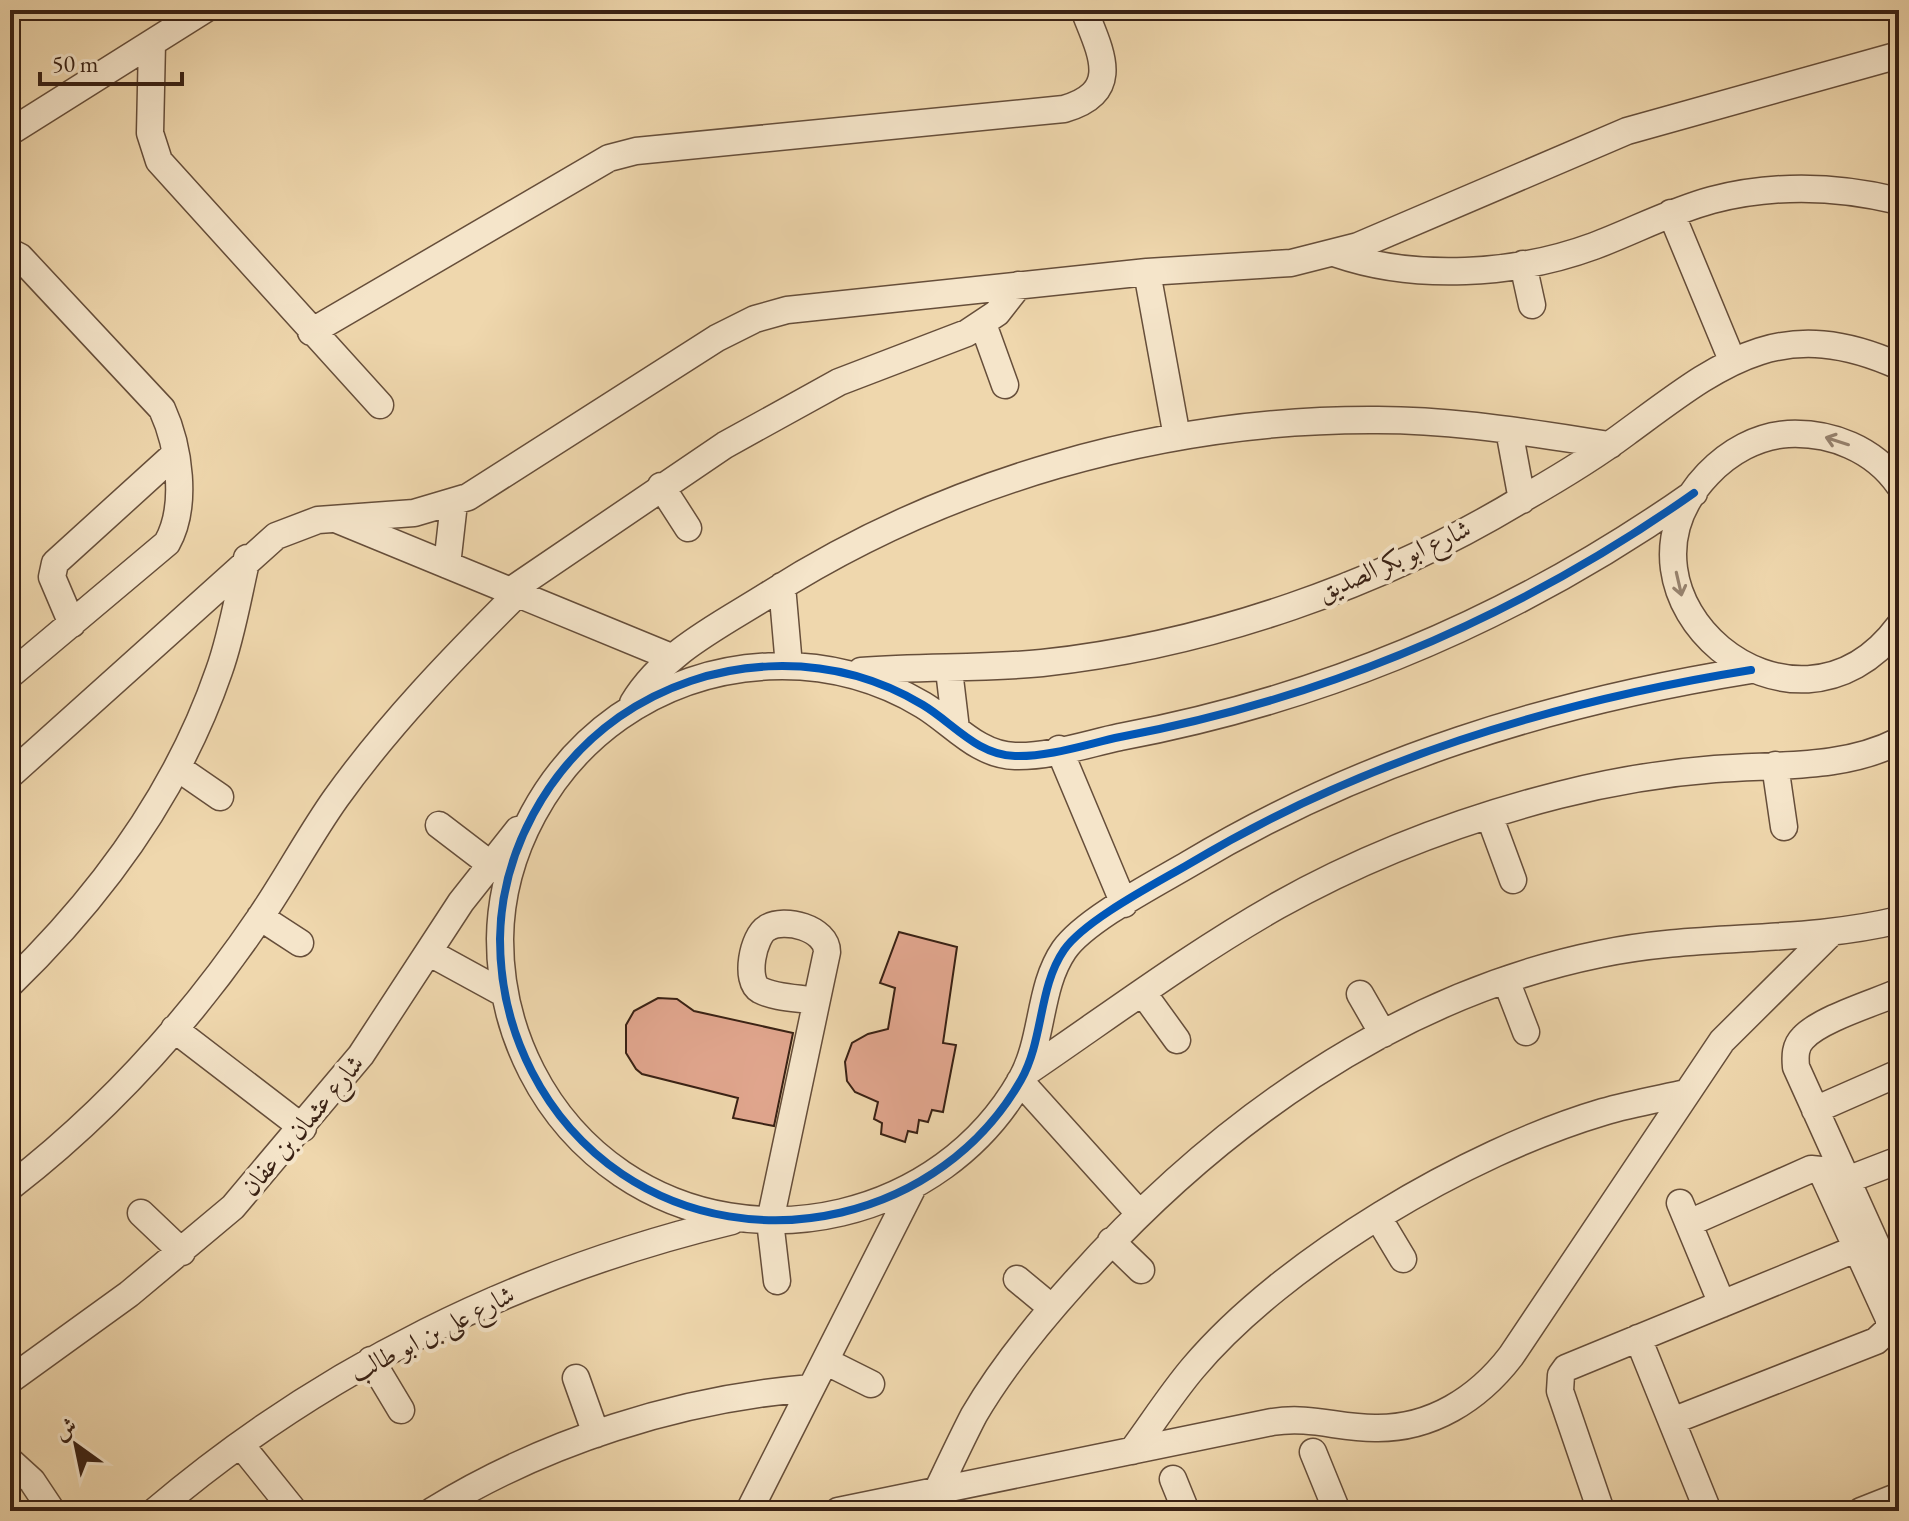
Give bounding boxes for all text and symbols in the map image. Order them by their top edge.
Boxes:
scale bar [40,36,182,86]
text: 50 m [52,48,99,79]
one-way arrow [1825,432,1850,447]
street label: شارع ابو بكر الصديق [1312,511,1478,614]
one-way arrow [1672,570,1687,596]
street label: شارع عثمان بن عفان [233,1047,375,1206]
street label: شارع على بن ابو طالب [344,1277,522,1394]
north arrow [36,1405,116,1485]
text: ش [48,1411,82,1447]

